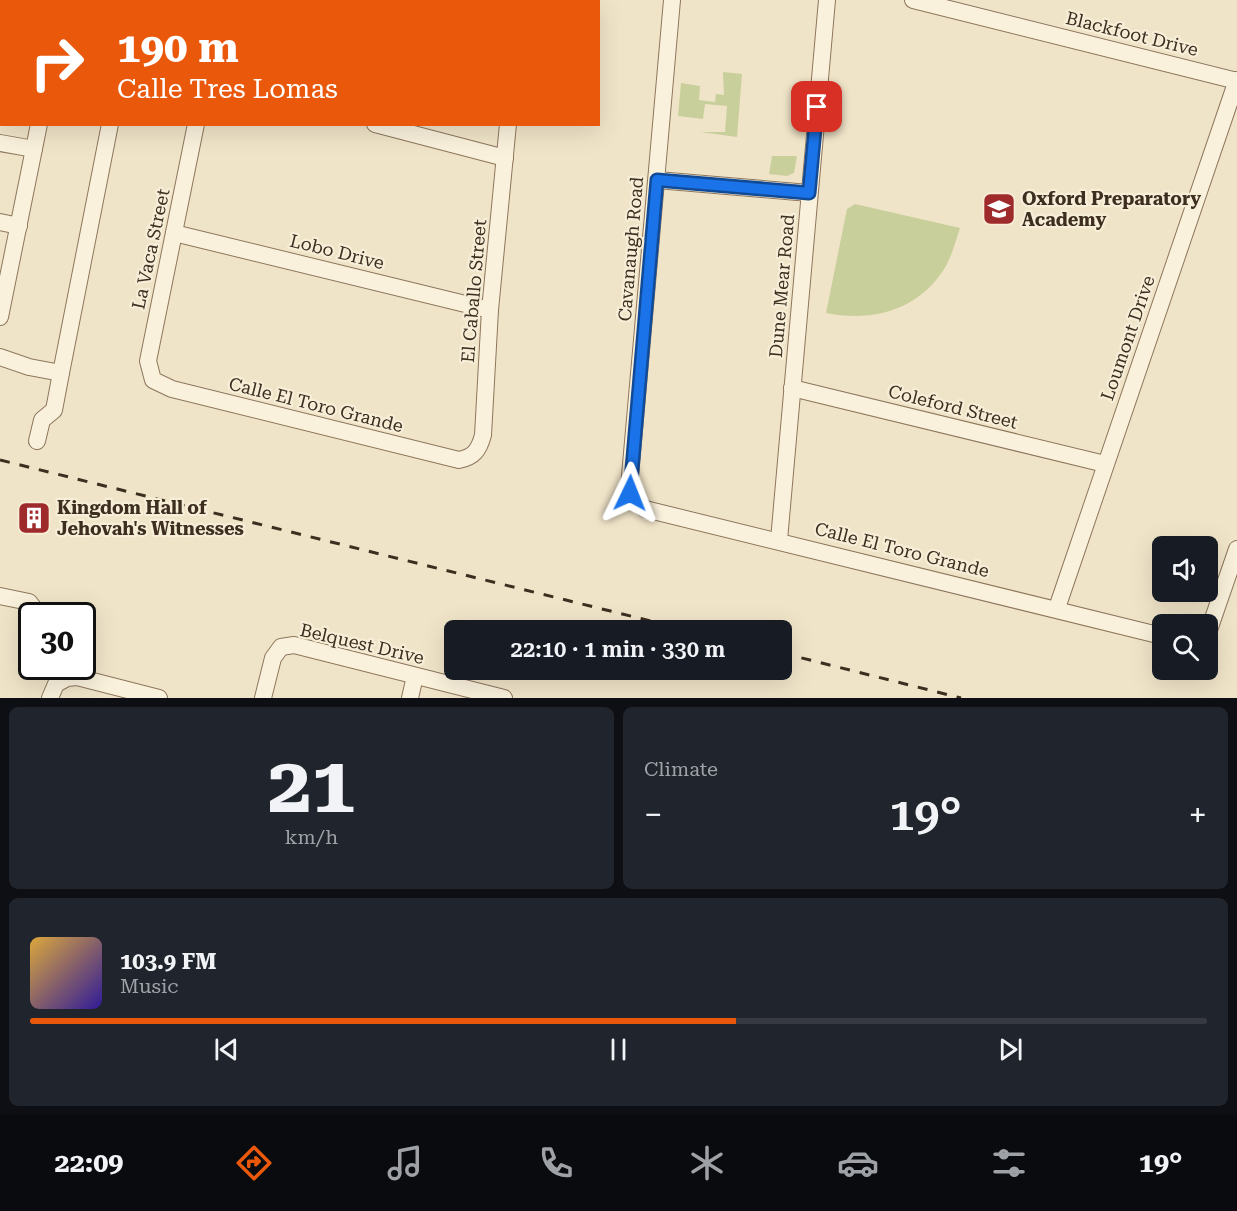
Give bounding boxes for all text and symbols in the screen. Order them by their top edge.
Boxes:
street label: Blackfoot Drive [1064,7,1201,60]
text: 190 m [117,23,239,72]
icon: right [18,24,96,102]
text: Calle Tres Lomas [117,73,338,105]
pin [791,81,842,132]
icon: arrive [800,90,833,123]
street label: Cavanaugh Road [614,175,647,322]
street label: La Vaca Street [127,186,174,311]
place label: Oxford Preparatory Academy [1022,188,1201,230]
school or university icon: Oxford Preparatory Academy [981,191,1017,227]
street label: Dune Mear Road [765,213,798,359]
street label: El Caballo Street [457,218,490,364]
street label: Lobo Drive [288,230,387,273]
street label: Loumont Drive [1096,272,1159,403]
street label: Calle El Toro Grande [227,373,405,436]
street label: Coleford Street [886,380,1020,433]
position arrow [598,461,662,525]
place label: Kingdom Hall of Jehovah's Witnesses [57,497,244,539]
building icon: Kingdom Hall of Jehovah's Witnesses [16,500,52,536]
street label: Calle El Toro Grande [813,518,991,581]
map controls [1152,536,1218,680]
button: sound [1152,536,1218,602]
speed limit sign: 30 [18,602,96,680]
button: search [1152,614,1218,680]
street label: Belquest Drive [298,619,426,668]
text: 22:10 · 1 min · 330 m [511,637,725,662]
text: 21 [268,740,355,831]
text: Climate [644,757,718,781]
text: 19° [889,788,962,841]
text: − [644,795,662,834]
text: + [1189,795,1207,834]
text: km/h [285,825,338,849]
text: 103.9 FM [120,949,217,974]
text: Music [120,974,179,998]
icon: previous [210,1033,243,1066]
icon: pause [602,1033,635,1066]
icon: next [994,1033,1027,1066]
icon: directions [233,1142,275,1184]
icon: music [384,1142,426,1184]
icon: phone [535,1142,577,1184]
icon: climate [686,1142,728,1184]
icon: car [837,1142,879,1184]
icon: filters [988,1142,1030,1184]
text: 22:09 [55,1147,123,1179]
text: 19° [1139,1147,1182,1179]

